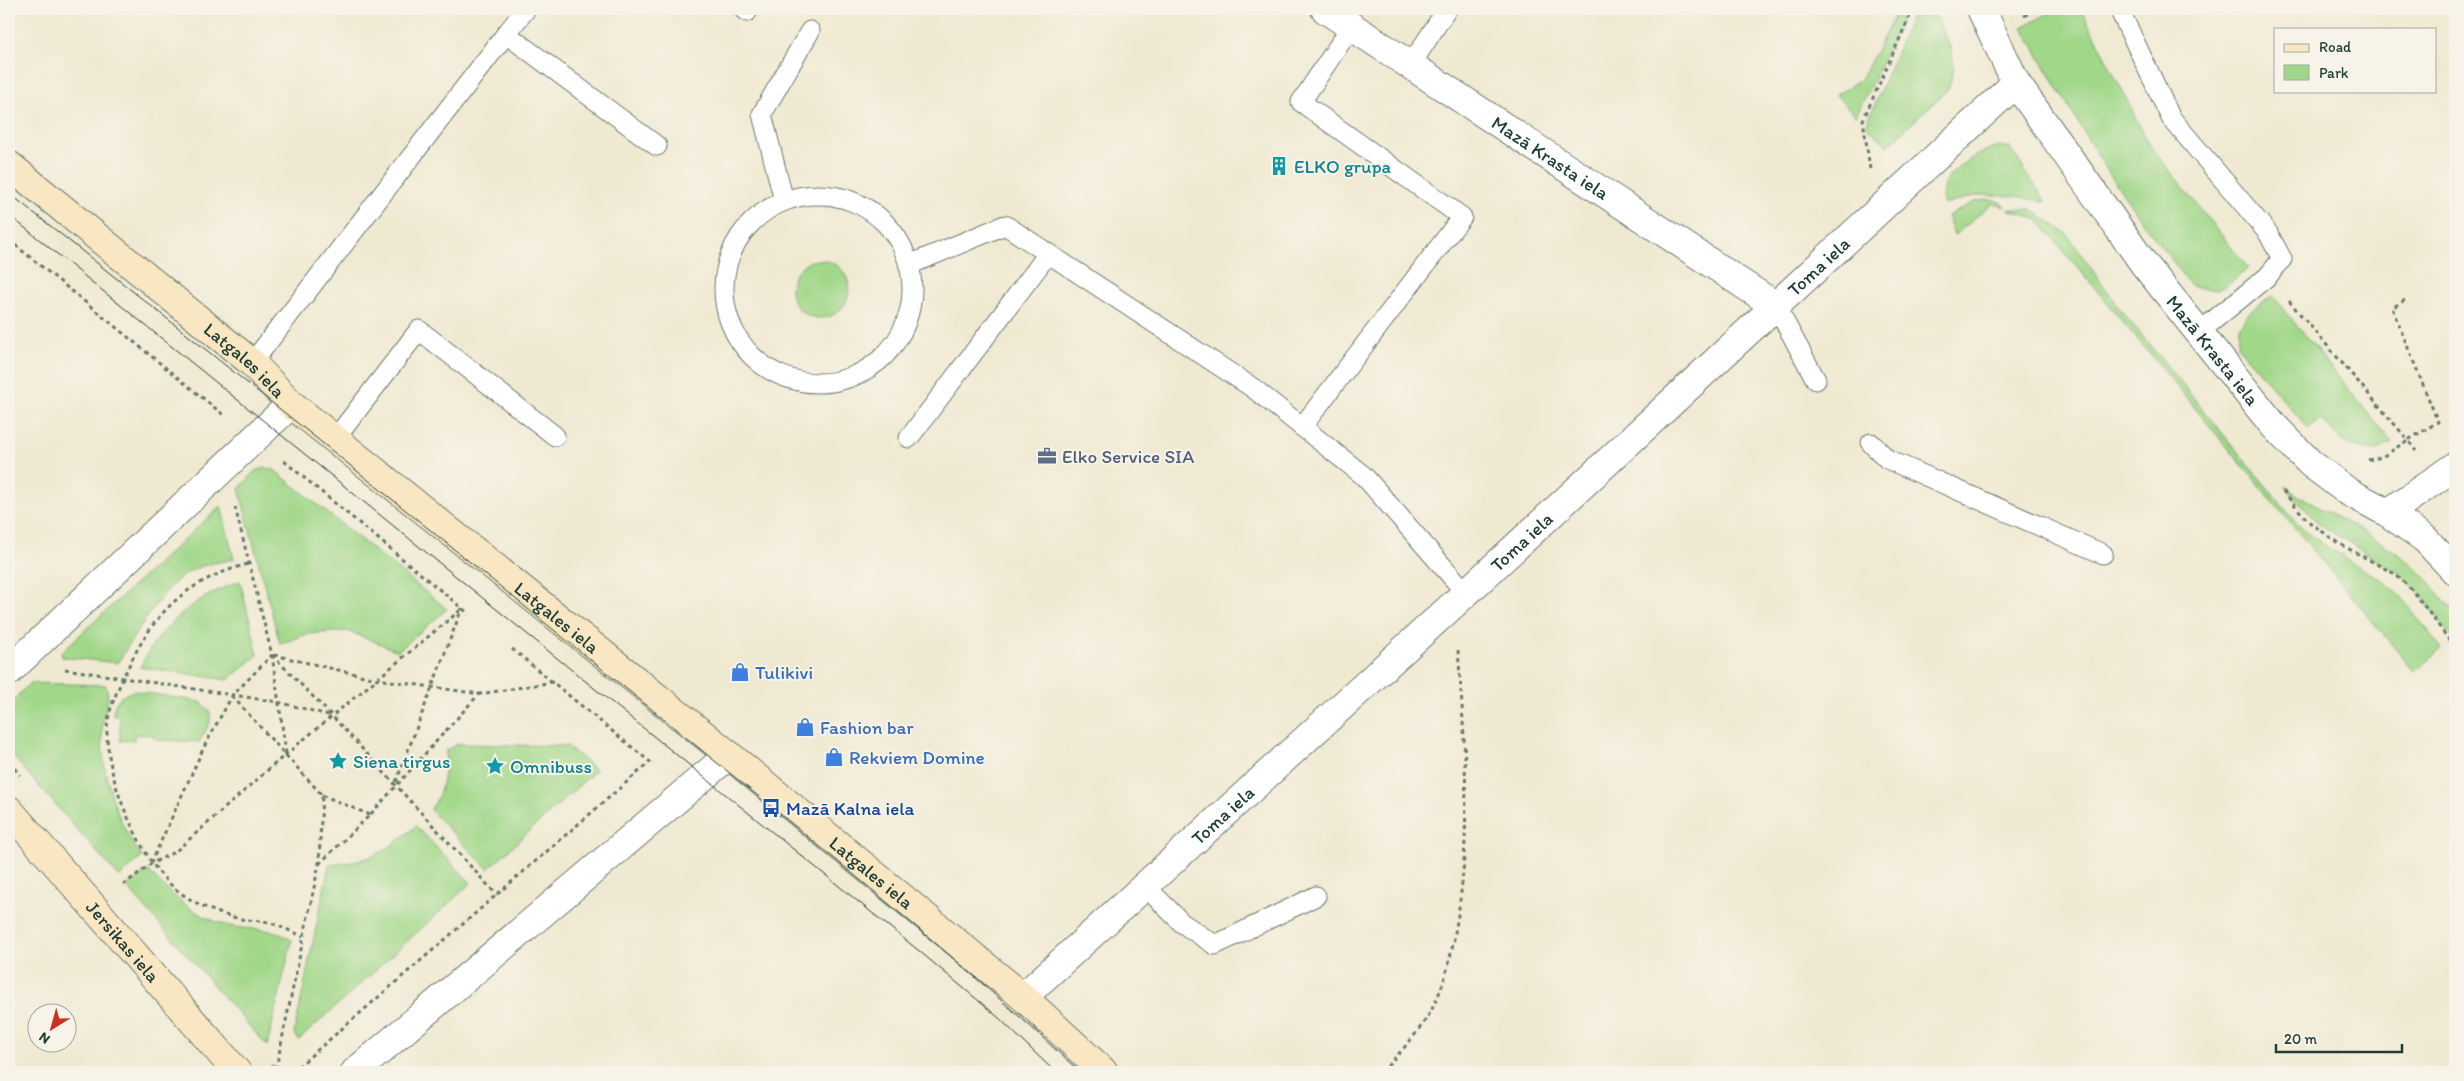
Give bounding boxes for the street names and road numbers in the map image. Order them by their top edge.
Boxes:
street label: Mazā Krasta iela [1488,111,1613,204]
street label: Toma iela [1782,232,1854,301]
street label: Mazā Krasta iela [2162,290,2265,410]
street label: Latgales iela [199,317,290,403]
street label: Toma iela [1485,507,1557,576]
street label: Latgales iela [510,576,604,658]
street label: Toma iela [1186,781,1259,849]
street label: Latgales iela [825,831,918,914]
street label: Jersikas iela [81,896,165,987]

